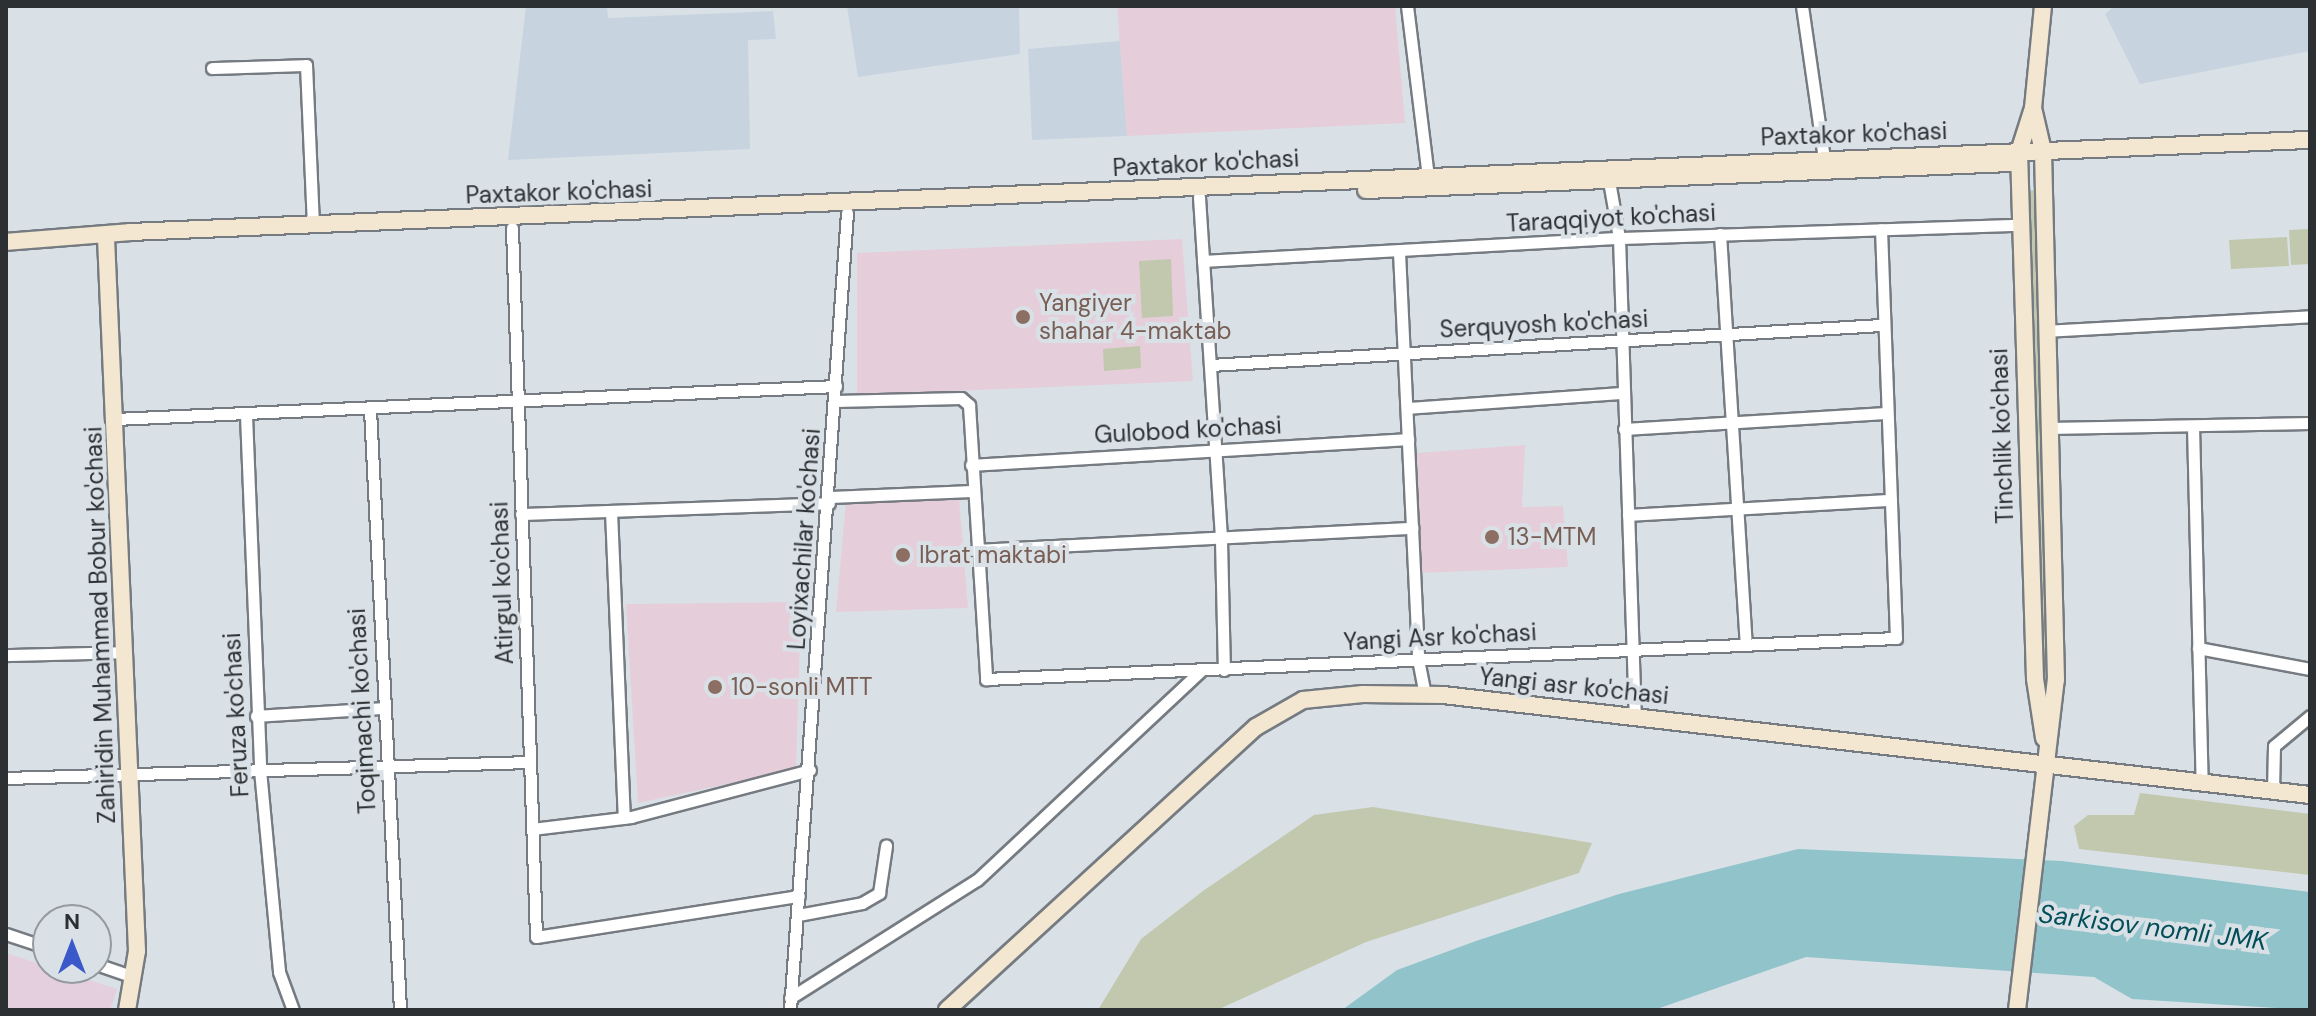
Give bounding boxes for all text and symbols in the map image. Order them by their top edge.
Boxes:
street label: Paxtakor ko'chasi [1760,116,1948,152]
street label: Paxtakor ko'chasi [1112,144,1300,182]
street label: Paxtakor ko'chasi [465,174,653,210]
street label: Taraqqiyot ko'chasi [1505,198,1717,238]
place label: Yangiyer shahar 4-maktab [1039,289,1232,345]
street label: Serquyosh ko'chasi [1439,304,1649,344]
marker: Yangiyer shahar 4-maktab [1014,308,1032,326]
street label: Tinchlik ko'chasi [1985,348,2019,524]
street label: Gulobod ko'chasi [1093,411,1283,449]
street label: Zahiridin Muhammad Bobur ko'chasi [79,426,121,824]
street label: Loyixachilar ko'chasi [782,427,826,651]
street label: Atirgul ko'chasi [485,501,519,665]
place label: 13-MTM [1508,523,1596,551]
marker: 13-MTM [1483,528,1501,546]
place label: Ibrat maktabi [919,541,1067,569]
marker: Ibrat maktabi [894,546,912,564]
street label: Toqimachi ko'chasi [342,607,382,815]
street label: Yangi Asr ko'chasi [1343,618,1537,656]
street label: Feruza ko'chasi [217,632,255,798]
street label: Yangi asr ko'chasi [1478,662,1670,710]
place label: 10-sonli MTT [731,673,873,701]
marker: 10-sonli MTT [706,678,724,696]
water label: Sarkisov nomli JMK [2037,898,2269,958]
north arrow [32,904,112,984]
text: N [64,907,80,936]

